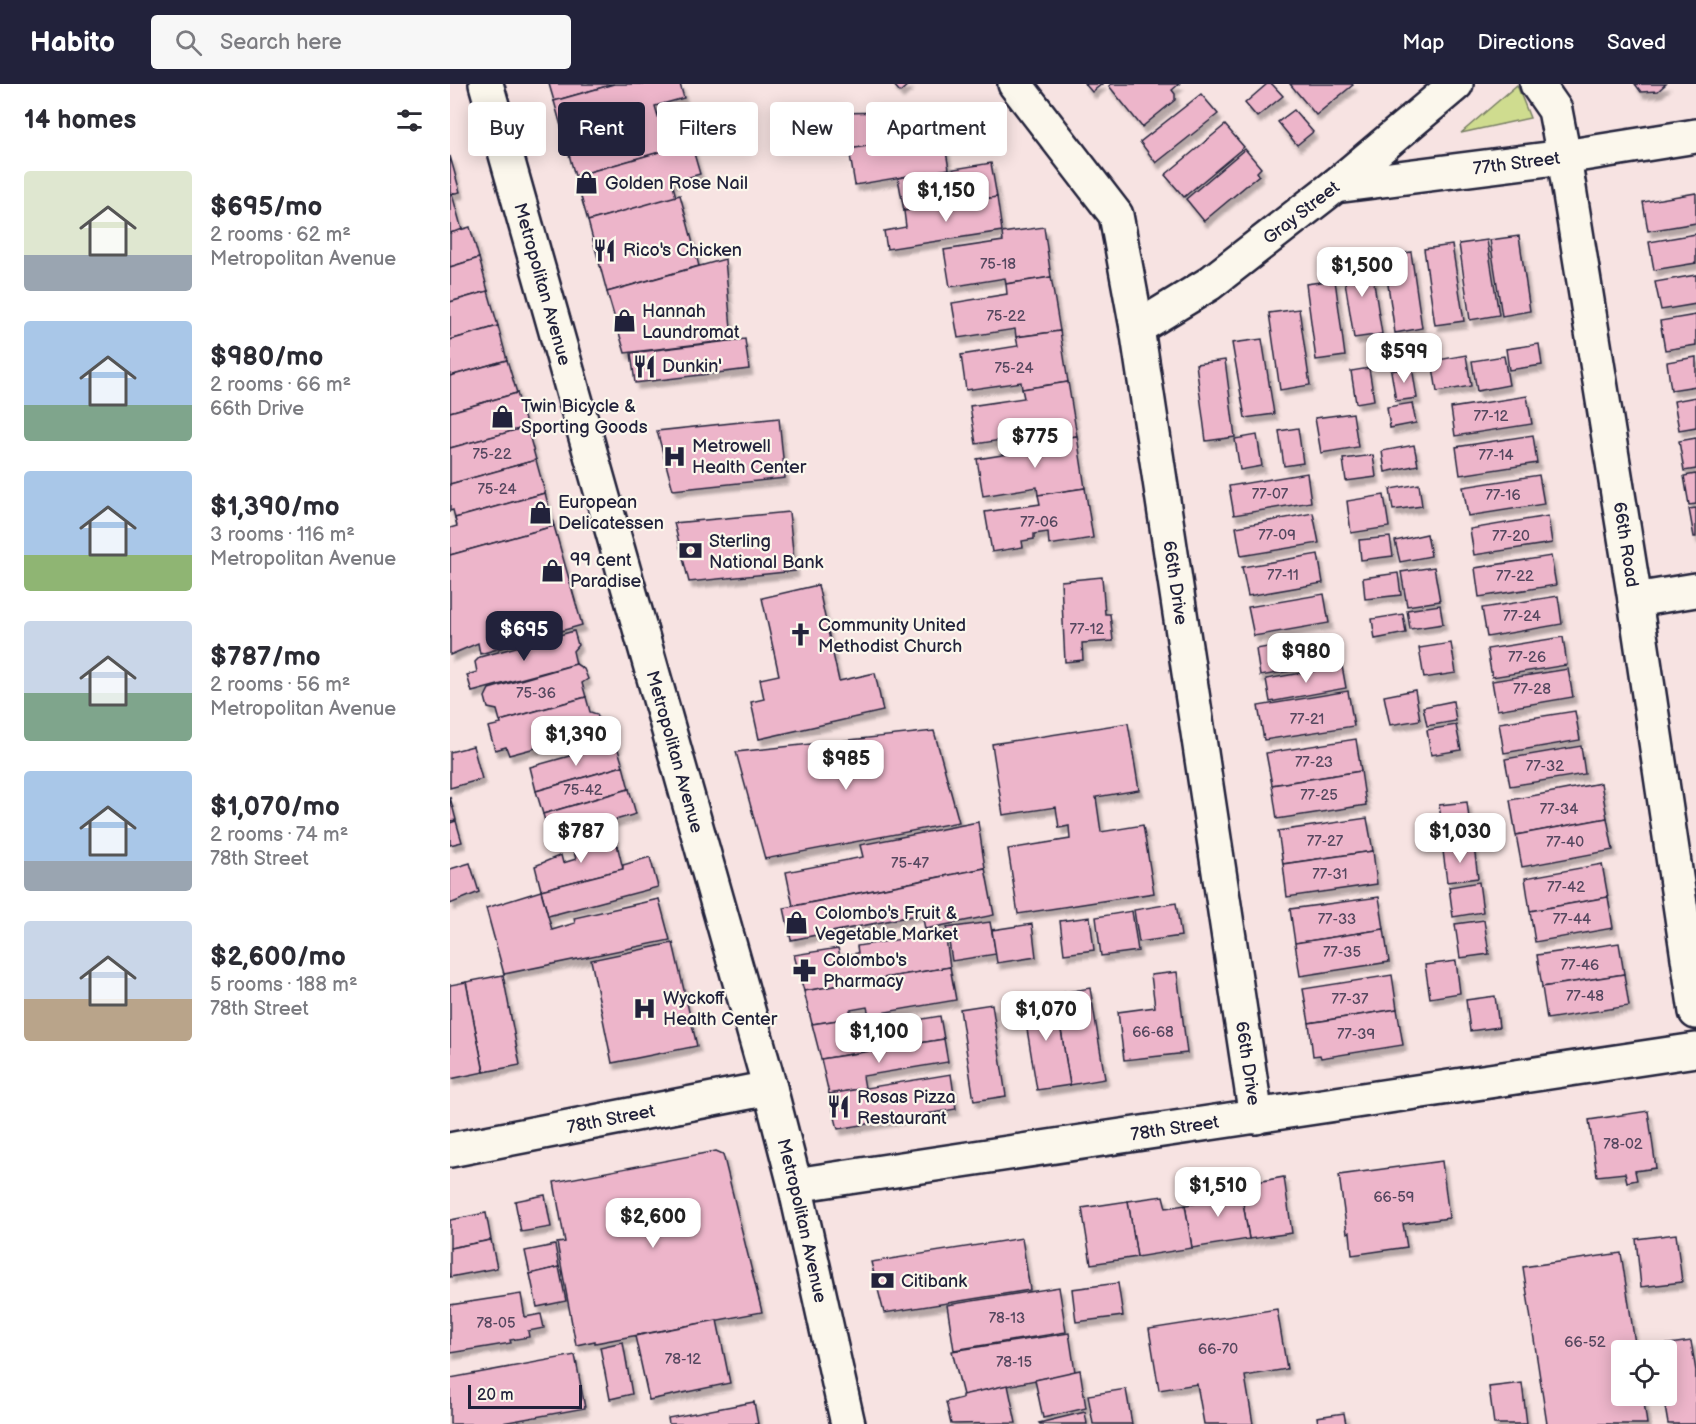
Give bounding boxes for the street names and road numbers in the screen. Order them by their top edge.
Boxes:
street label: 77th Street [1472,148,1562,179]
street label: Gray Street [1259,176,1344,249]
street label: Metropolitan Avenue [509,201,575,368]
street label: 66th Road [1608,501,1643,589]
street label: 66th Drive [1158,539,1192,627]
street label: Metropolitan Avenue [641,668,707,836]
street label: 66th Drive [1231,1020,1264,1107]
street label: 78th Street [566,1100,657,1138]
street label: 78th Street [1129,1112,1221,1146]
street label: Metropolitan Avenue [773,1137,831,1305]

